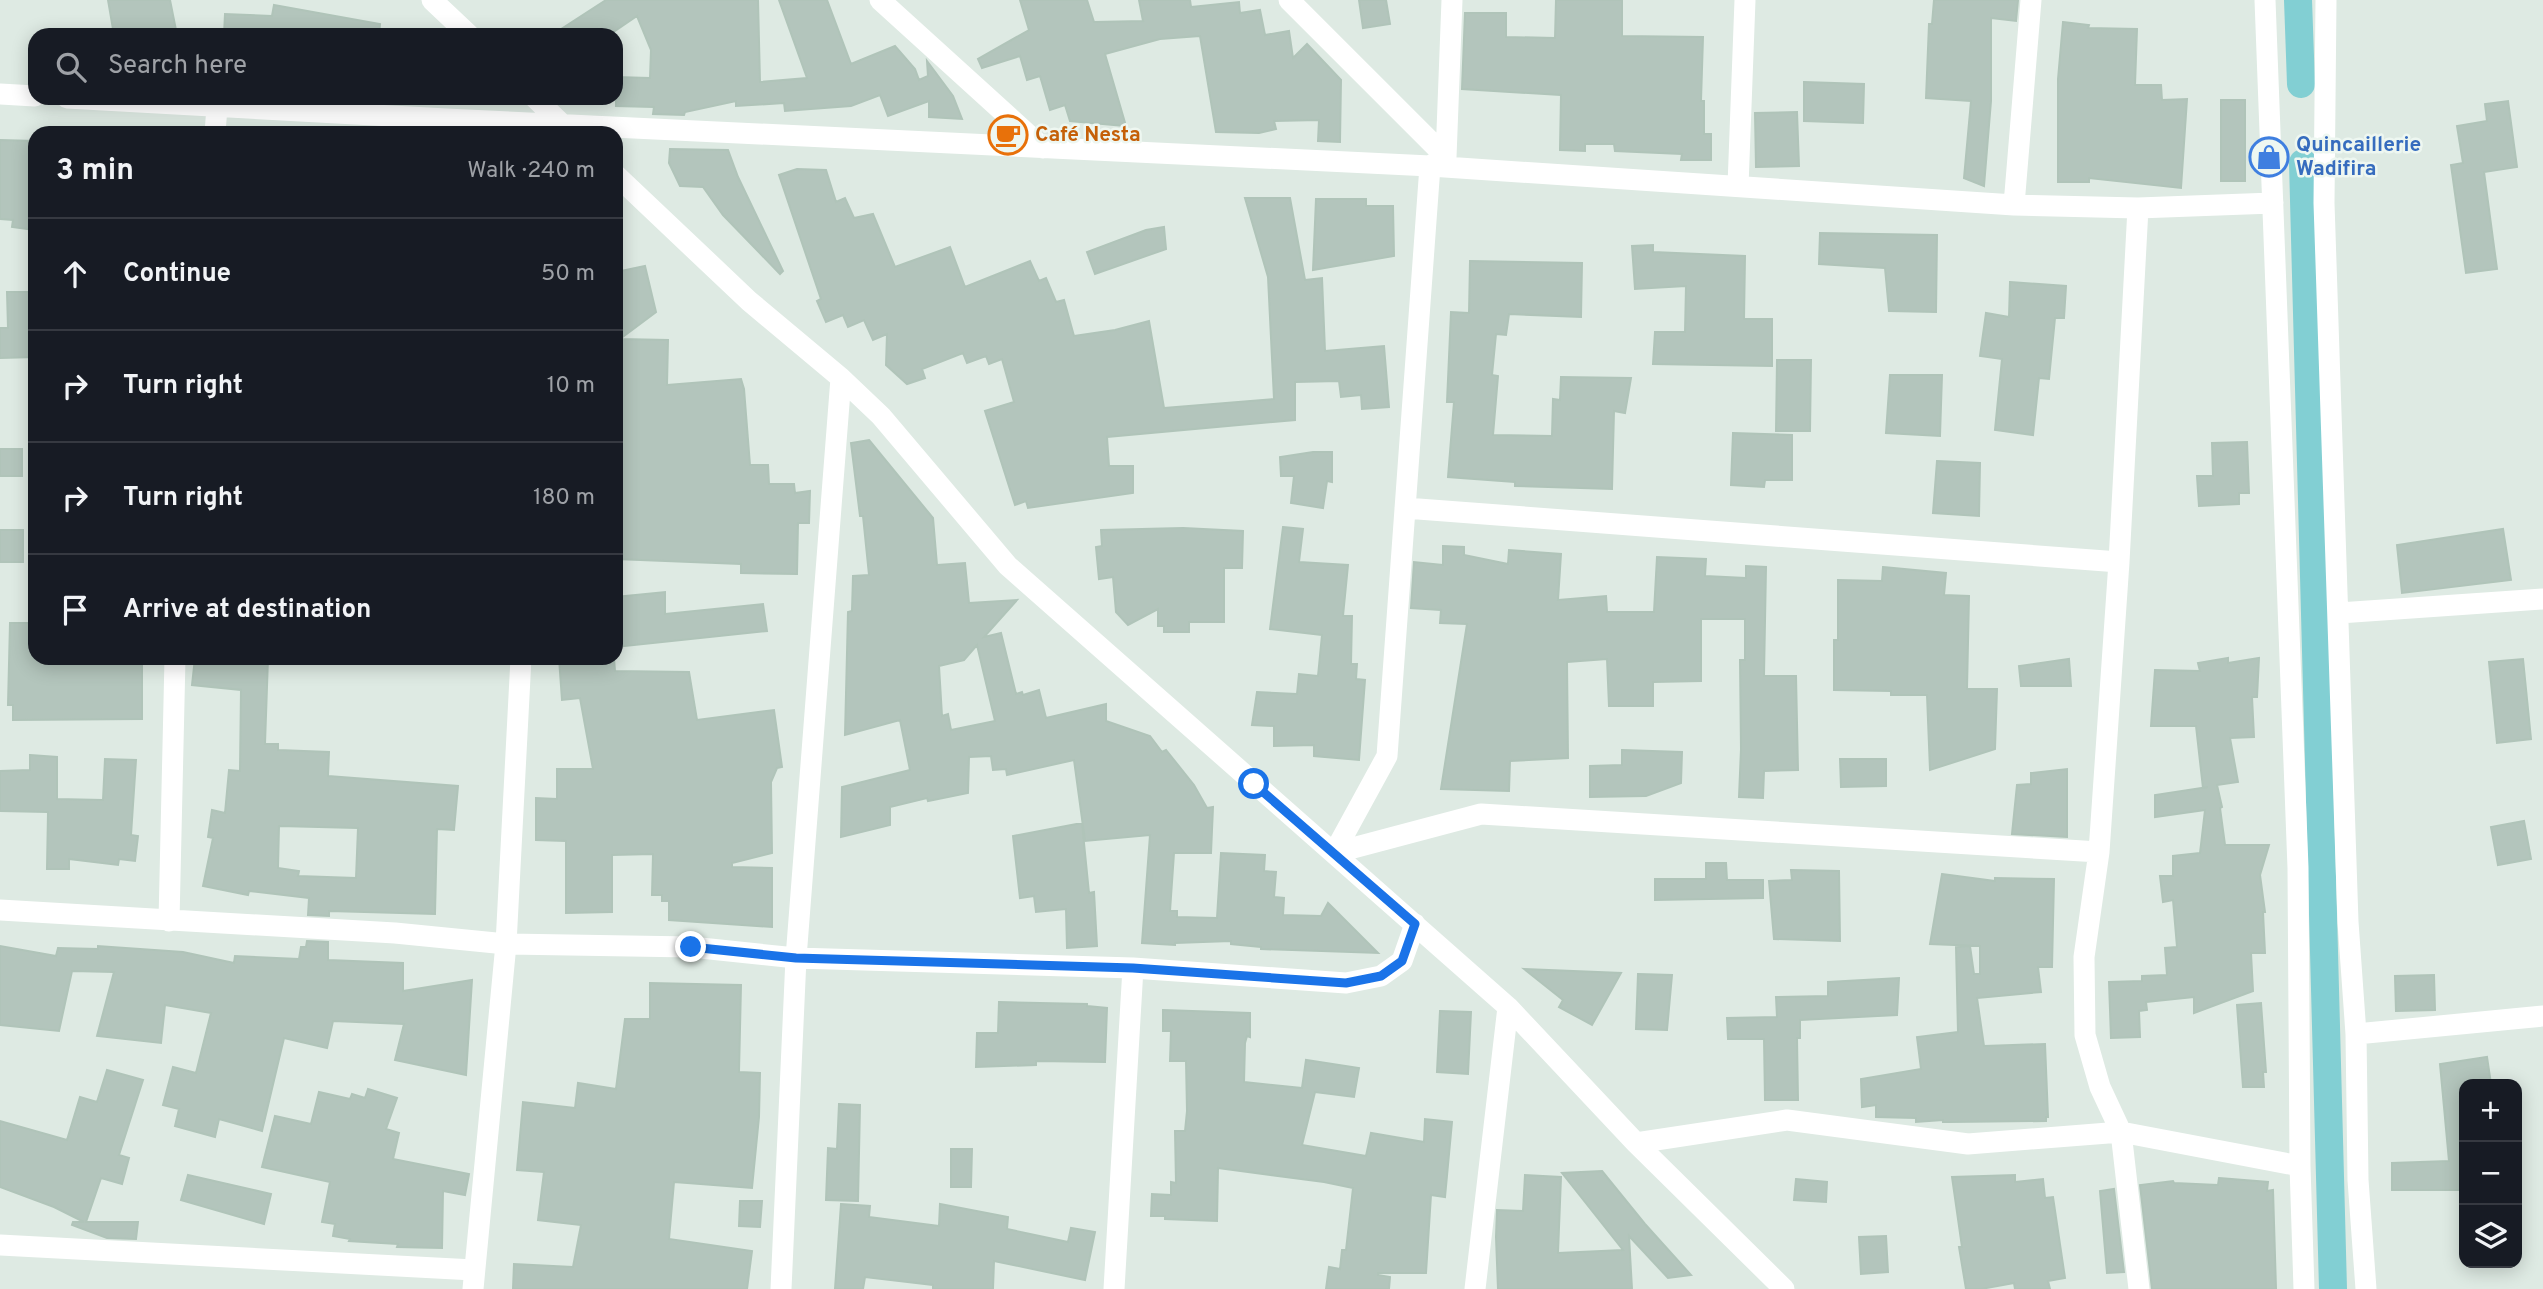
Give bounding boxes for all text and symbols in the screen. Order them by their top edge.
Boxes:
search box [28,28,623,105]
icon: search [52,48,90,86]
text: Search here [108,50,247,83]
cafe icon: Café Nesta [987,114,1029,156]
place label: Café Nesta [1035,122,1141,149]
place label: Quincaillerie Wadifira [2296,132,2421,183]
shop icon: Quincaillerie Wadifira [2248,136,2290,178]
text: 3 min [56,153,134,190]
text: Walk · 240 m [467,157,595,186]
icon: ahead [56,255,94,293]
text: Continue [123,258,231,291]
text: 50 m [541,260,595,289]
icon: right [56,367,94,405]
text: Turn right [123,370,243,403]
text: 10 m [547,372,595,401]
icon: right [56,479,94,517]
text: Turn right [123,482,243,515]
text: 180 m [533,484,595,513]
icon: arrive [56,591,94,629]
text: Arrive at destination [123,594,371,627]
route start [1238,768,1269,799]
route end [675,931,706,962]
map controls [2459,1079,2522,1268]
button: + [2459,1079,2522,1142]
button: − [2459,1142,2522,1205]
button: layers [2459,1205,2522,1268]

